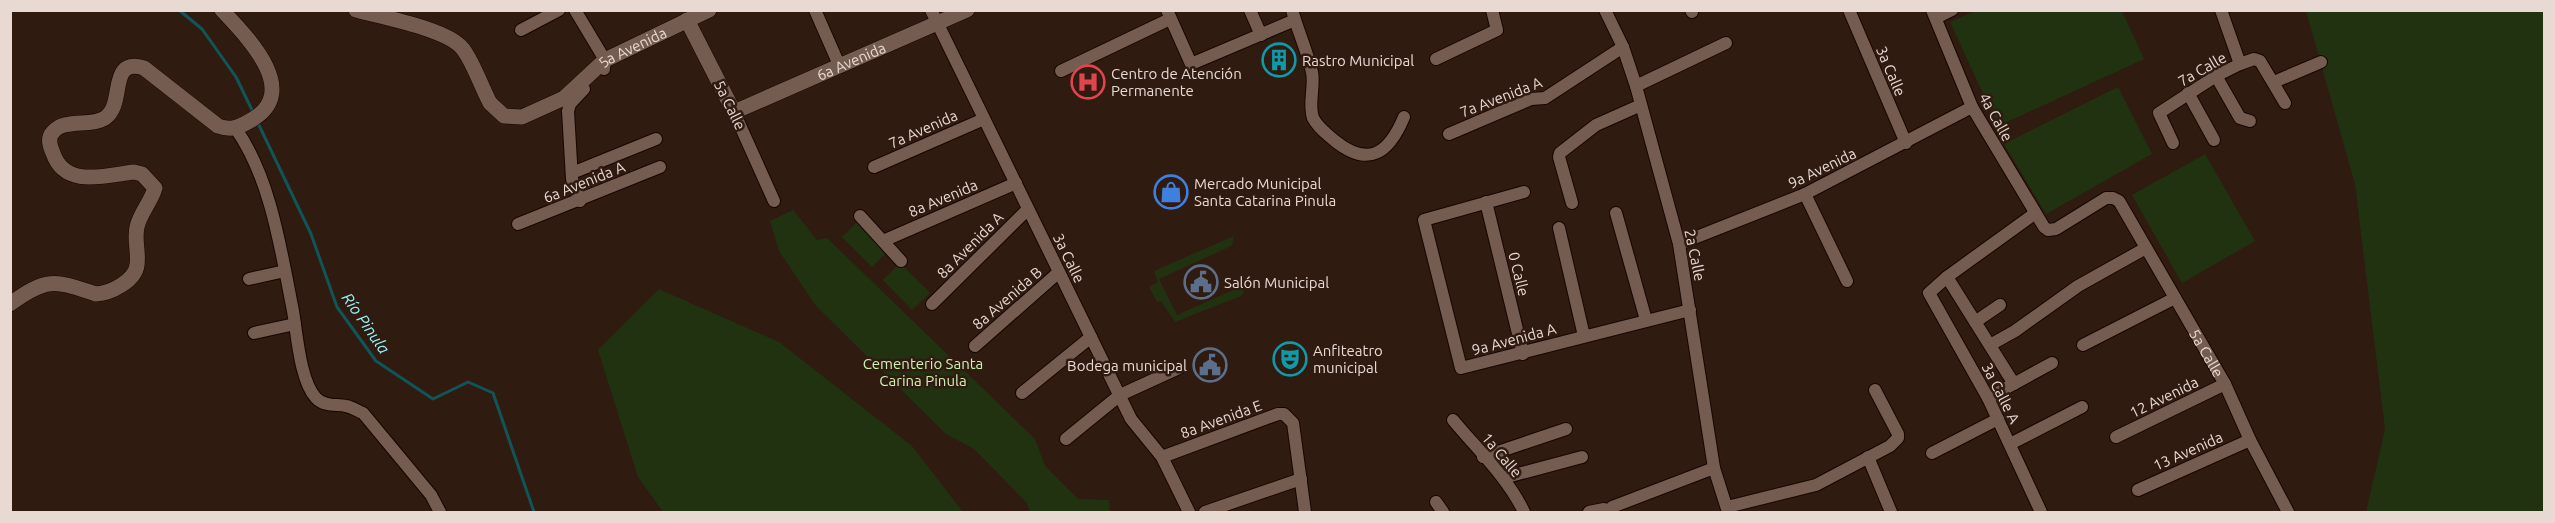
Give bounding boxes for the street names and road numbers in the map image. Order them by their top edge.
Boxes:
street label: 5a Avenida [594,23,669,71]
street label: 6a Avenida [814,38,888,83]
street label: 3a Calle [1873,43,1909,99]
street label: 7a Calle [2175,48,2229,90]
street label: 7a Avenida A [1458,73,1545,120]
street label: 5a Calle [711,78,749,132]
street label: 4a Calle [1976,90,2016,144]
street label: 7a Avenida [886,106,960,152]
street label: 9a Avenida [1785,144,1859,192]
street label: 6a Avenida A [541,158,628,206]
street label: 8a Avenida [906,176,980,220]
street label: 8a Avenida A [933,208,1007,282]
street label: 2a Calle [1681,227,1709,283]
street label: 3a Calle [1050,231,1088,285]
street label: 0 Calle [1505,250,1533,298]
street label: 8a Avenida B [969,263,1045,333]
street label: 9a Avenida A [1470,320,1558,358]
street label: 5a Calle [2186,326,2228,380]
street label: 3a Calle A [1978,360,2024,426]
street label: 12 Avenida [2127,373,2201,421]
street label: 8a Avenida E [1178,396,1264,442]
street label: 13 Avenida [2151,428,2225,474]
street label: 1a Calle [1479,429,1525,481]

